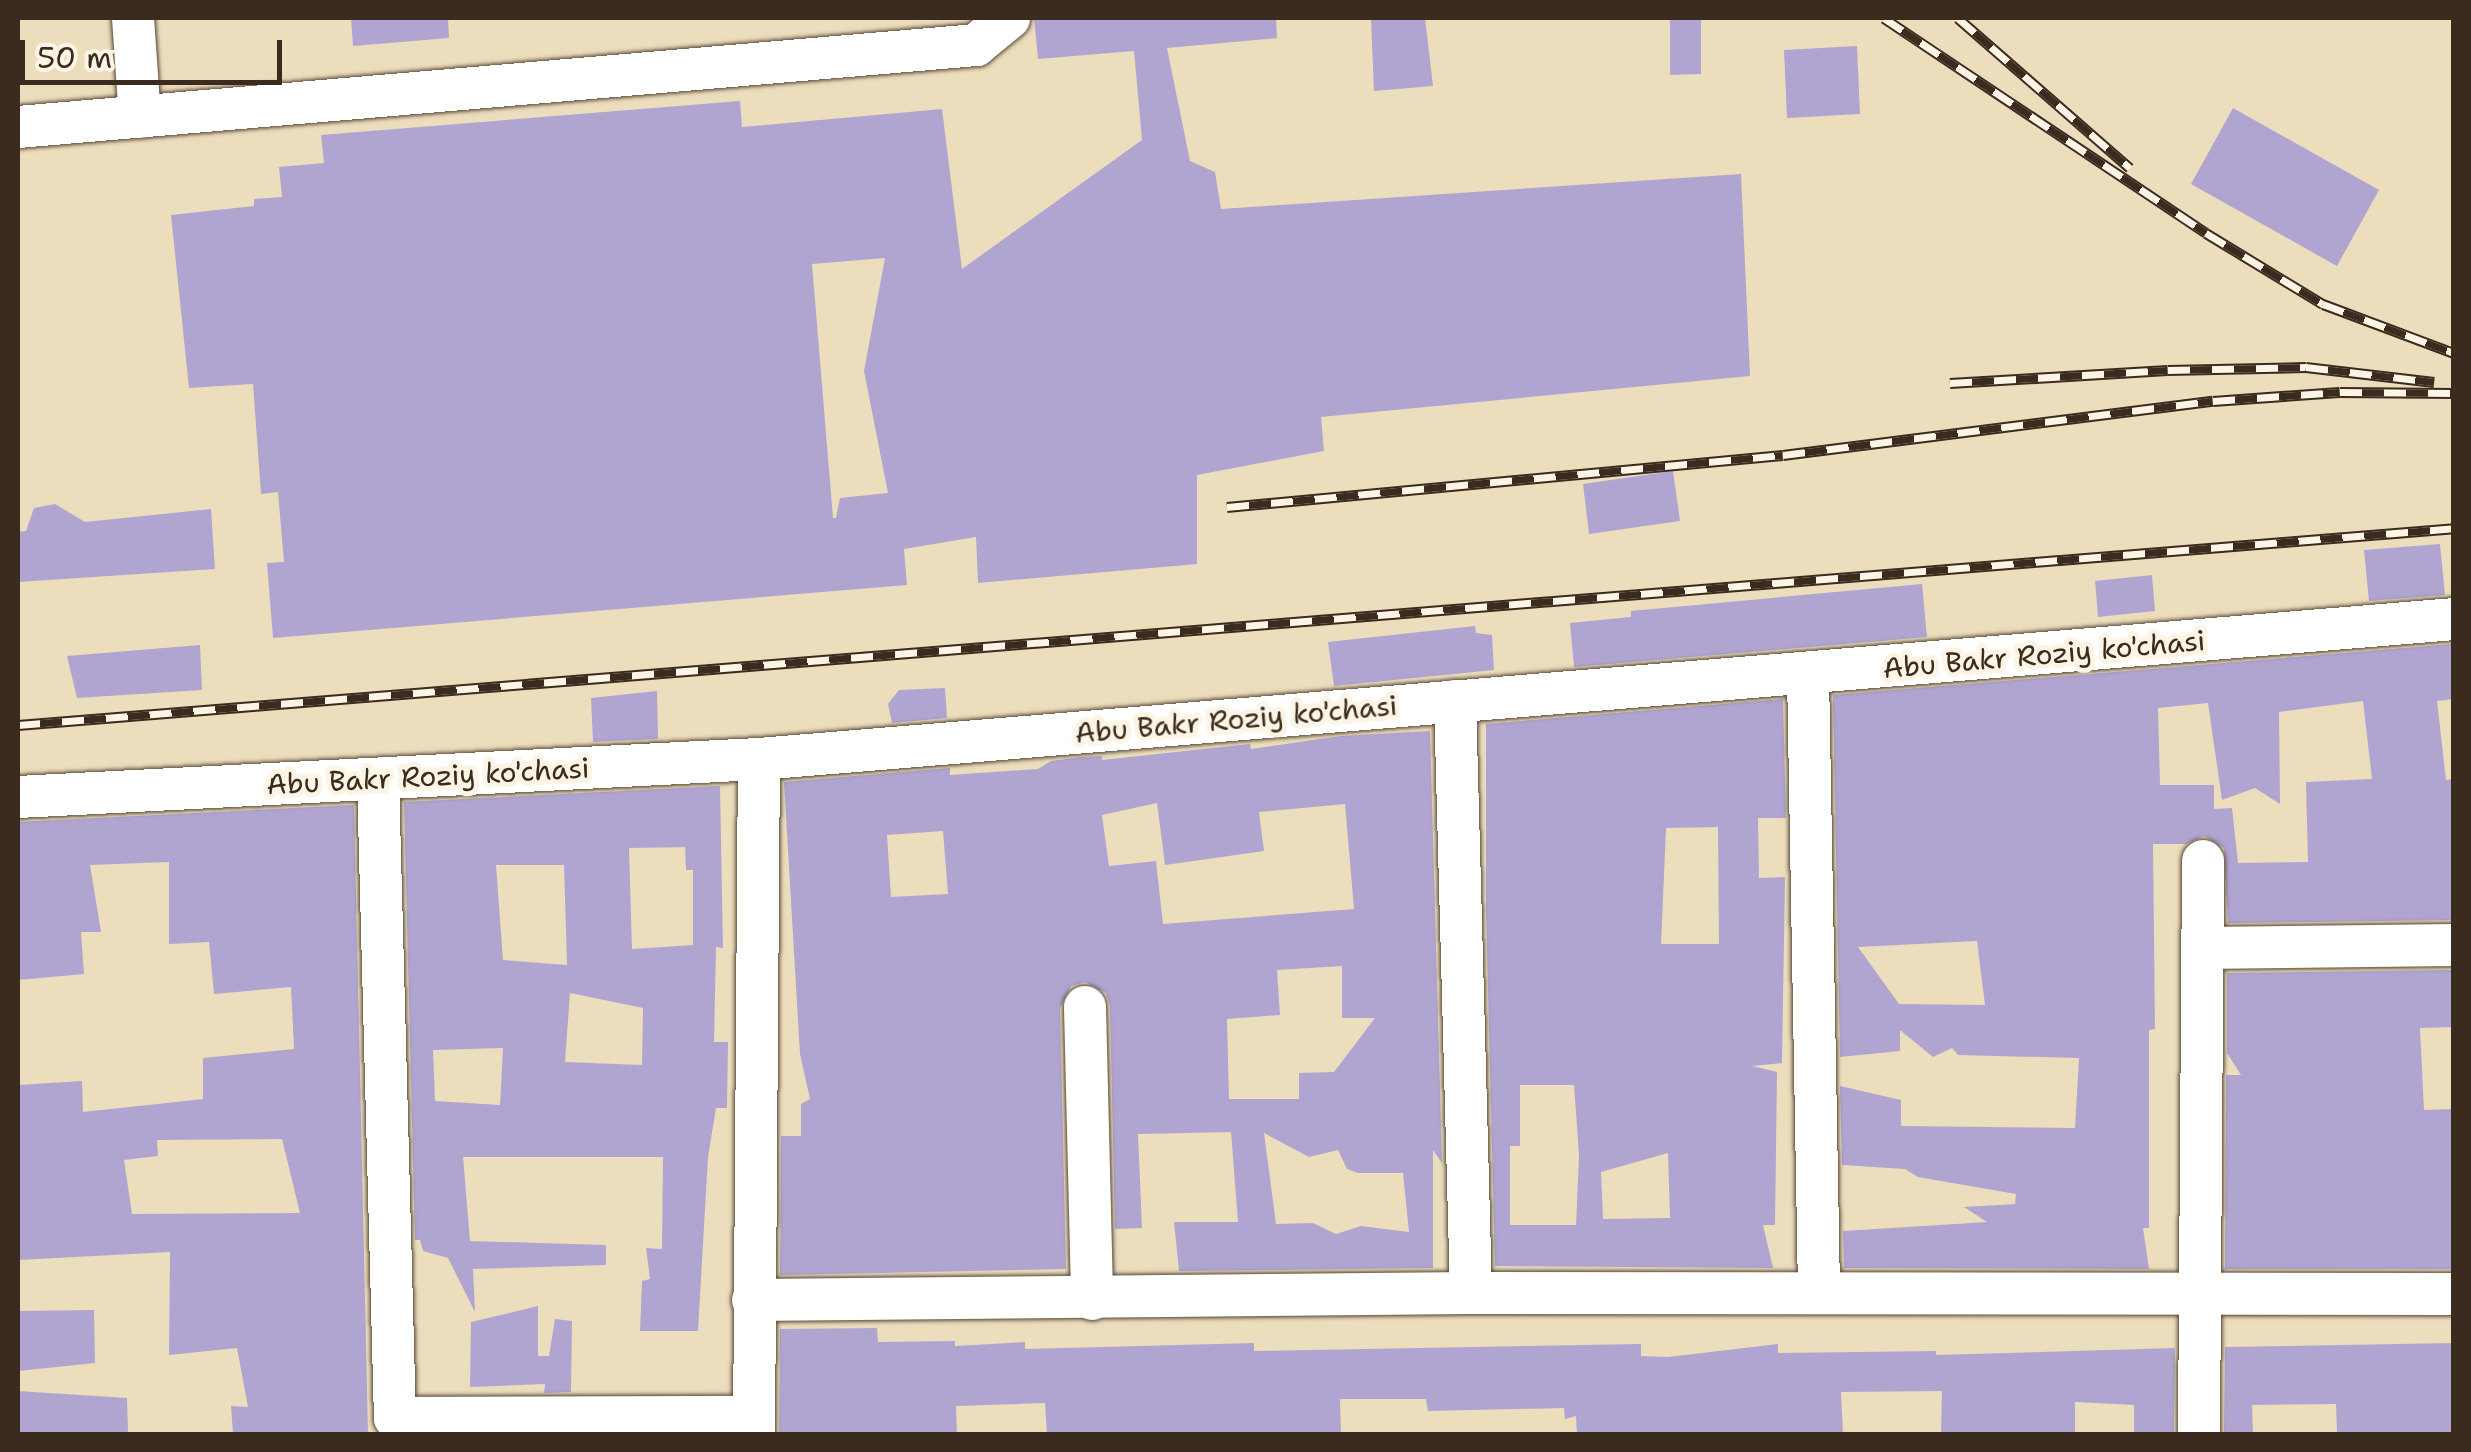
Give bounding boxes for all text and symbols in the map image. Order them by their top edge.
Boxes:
scale bar [25,20,288,82]
text: 50 m [37,37,112,78]
street label: Abu Bakr Roziy ko'chasi [1881,623,2207,685]
street label: Abu Bakr Roziy ko'chasi [1073,688,1399,750]
street label: Abu Bakr Roziy ko'chasi [266,751,590,801]

